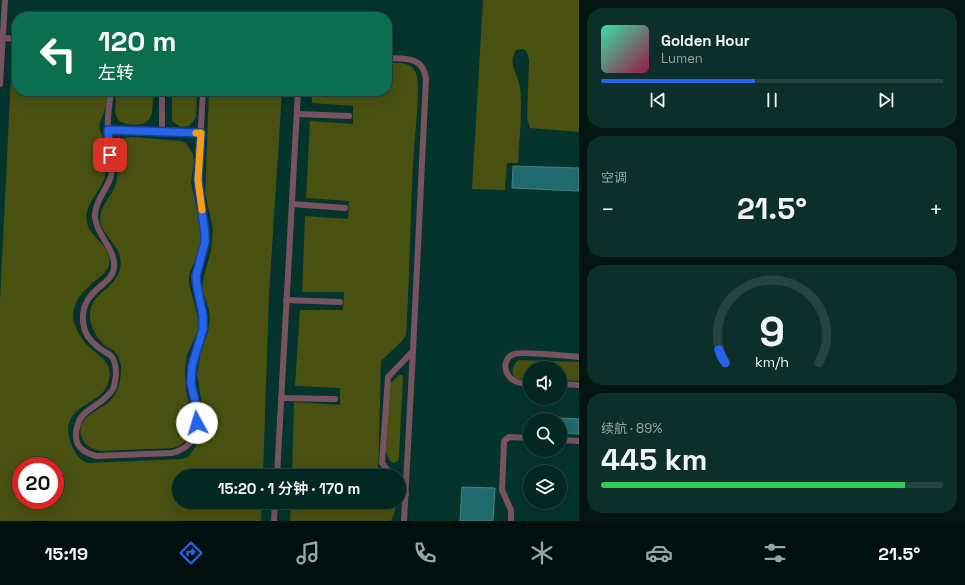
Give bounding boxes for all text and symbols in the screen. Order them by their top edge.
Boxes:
text: 120 m [98,23,176,59]
icon: left [32,28,84,80]
text: Golden Hour [661,31,750,50]
text: Lumen [661,50,703,67]
text: 左转 [98,61,134,84]
icon: previous [647,89,669,111]
icon: pause [761,89,783,111]
icon: next [875,89,897,111]
pin [93,138,127,172]
icon: arrive [99,144,121,166]
text: 空调 [601,169,627,186]
text: 21.5° [737,189,807,228]
text: − [601,195,615,223]
text: + [929,195,943,223]
text: 9 [759,304,785,357]
text: km/h [755,352,789,370]
map controls [523,361,567,509]
button: sound [523,361,567,405]
position arrow [176,402,218,444]
button: search [523,413,567,457]
text: 续航 · 89% [601,420,662,437]
text: 445 km [601,440,707,479]
speed limit sign: 20 [12,457,64,509]
button: layers [523,465,567,509]
text: 15:20 · 1 分钟 · 170 m [218,479,360,498]
icon: directions [177,539,205,567]
icon: music [294,539,322,567]
icon: phone [411,539,439,567]
icon: climate [528,539,556,567]
icon: car [645,539,673,567]
icon: filters [761,539,789,567]
text: 15:19 [44,542,88,565]
text: 21.5° [878,542,920,565]

